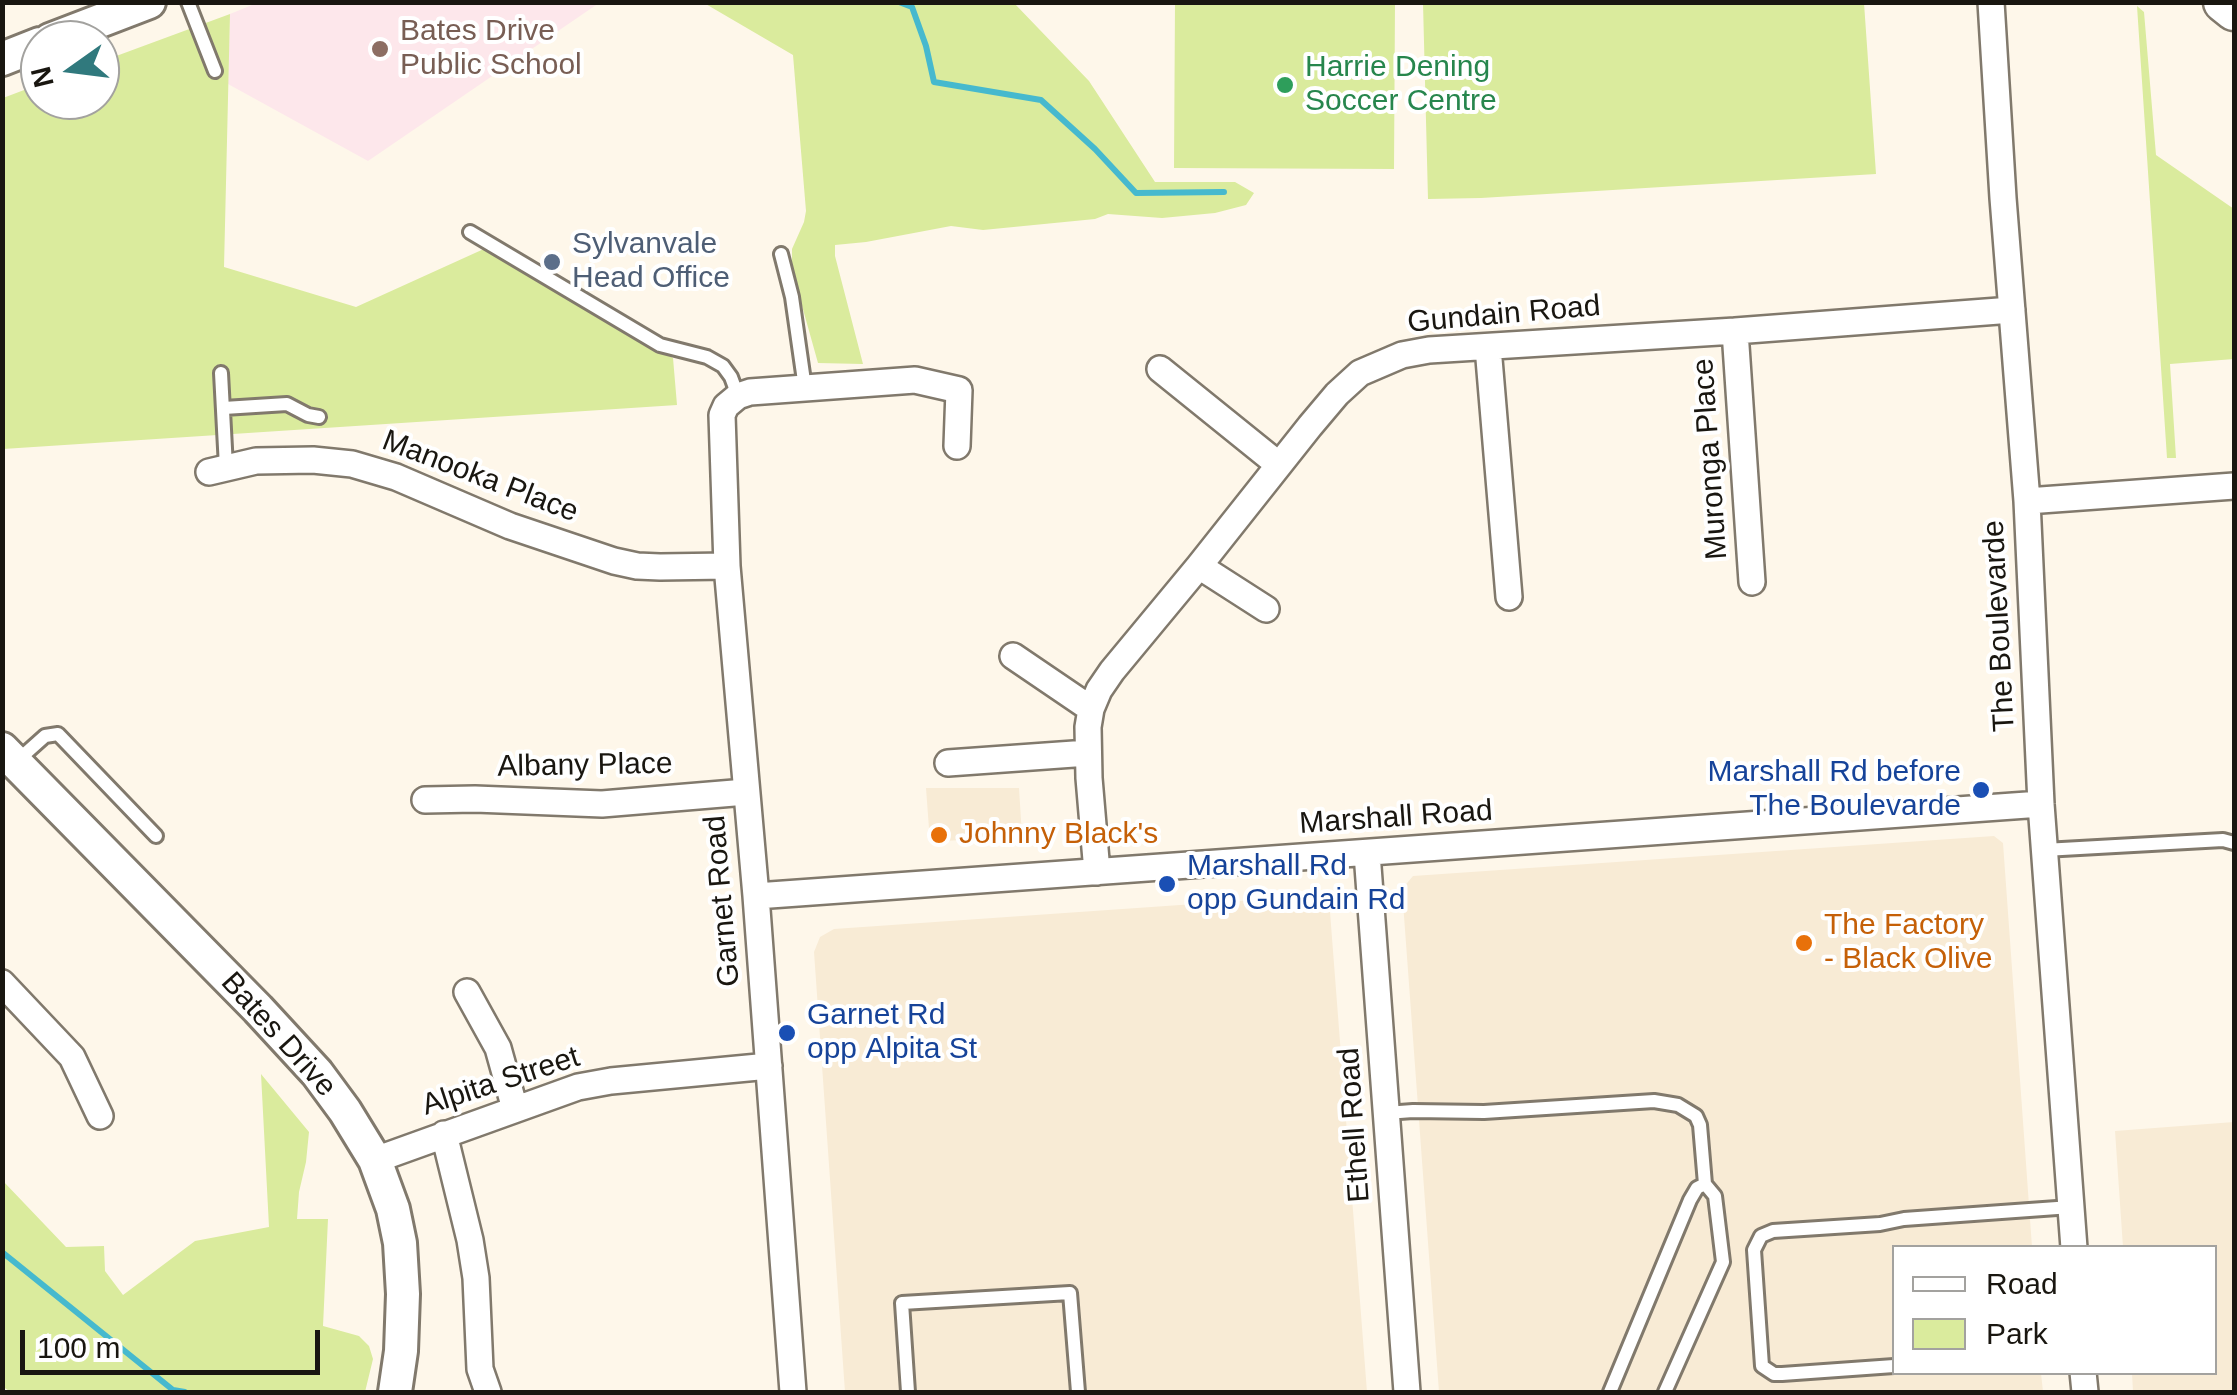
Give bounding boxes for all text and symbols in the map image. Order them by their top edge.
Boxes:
place label: Bates Drive Public School [400,14,582,84]
north arrow [20,20,120,120]
marker: Bates Drive Public School [369,38,391,60]
place label: Harrie Dening Soccer Centre [1305,50,1497,120]
text: N [25,63,60,90]
marker: Harrie Dening Soccer Centre [1274,74,1296,96]
place label: Sylvanvale Head Office [572,227,730,298]
marker: Sylvanvale Head Office [541,251,563,273]
street label: Gundain Road [1406,289,1602,341]
street label: Muronga Place [1686,357,1736,561]
street label: Manooka Place [377,423,583,531]
street label: The Boulevarde [1976,519,2024,733]
street label: Albany Place [497,746,673,786]
place label: Marshall Rd before The Boulevarde [1708,755,1961,826]
marker: Marshall Rd before The Boulevarde [1970,779,1992,801]
street label: Marshall Road [1298,793,1494,843]
street label: Garnet Road [698,814,748,988]
place label: Johnny Black's [959,817,1158,853]
marker: Johnny Black's [928,824,950,846]
place label: Marshall Rd opp Gundain Rd [1187,849,1405,920]
marker: Marshall Rd opp Gundain Rd [1156,873,1178,895]
place label: The Factory - Black Olive [1824,908,1992,978]
marker: The Factory - Black Olive [1793,932,1815,954]
street label: Bates Drive [213,965,343,1105]
place label: Garnet Rd opp Alpita St [807,998,977,1068]
marker: Garnet Rd opp Alpita St [776,1022,798,1044]
street label: Alpita Street [418,1040,584,1124]
street label: Ethell Road [1332,1046,1378,1204]
legend [1892,1245,2217,1375]
text: Road [1986,1267,2058,1300]
scale bar [25,1310,325,1372]
text: Park [1986,1317,2048,1350]
text: 100 m [37,1331,120,1364]

